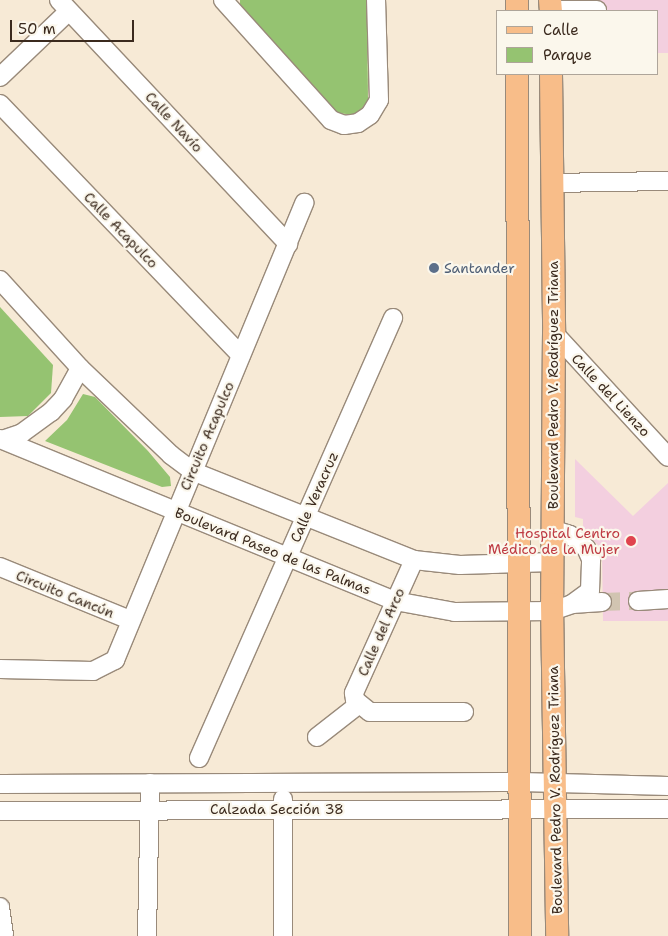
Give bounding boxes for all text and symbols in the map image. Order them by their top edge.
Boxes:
scale bar [12,10,136,42]
legend [496,10,658,75]
text: 50 m [18,19,56,39]
text: Calle [543,20,579,40]
text: Parque [543,45,592,65]
street label: Calle Navío [142,88,206,156]
street label: Calle Acapulco [81,188,161,272]
place label: Santander [444,260,515,276]
street label: Boulevard Pedro V. Rodríguez Triana [545,261,561,509]
marker: Santander [428,262,440,274]
street label: Calle del Lienzo [568,350,654,440]
street label: Circuito Acapulco [177,379,237,493]
street label: Calle Veracruz [286,449,342,545]
street label: Boulevard Paseo de las Palmas [173,504,373,598]
place label: Hospital Centro Médico de la Mujer [488,525,620,558]
marker: Hospital Centro Médico de la Mujer [624,534,638,548]
street label: Circuito Cancún [14,567,116,621]
street label: Calle del Arco [354,585,408,679]
street label: Boulevard Pedro V. Rodríguez Triana [544,666,566,914]
street label: Calzada Sección 38 [210,801,344,817]

